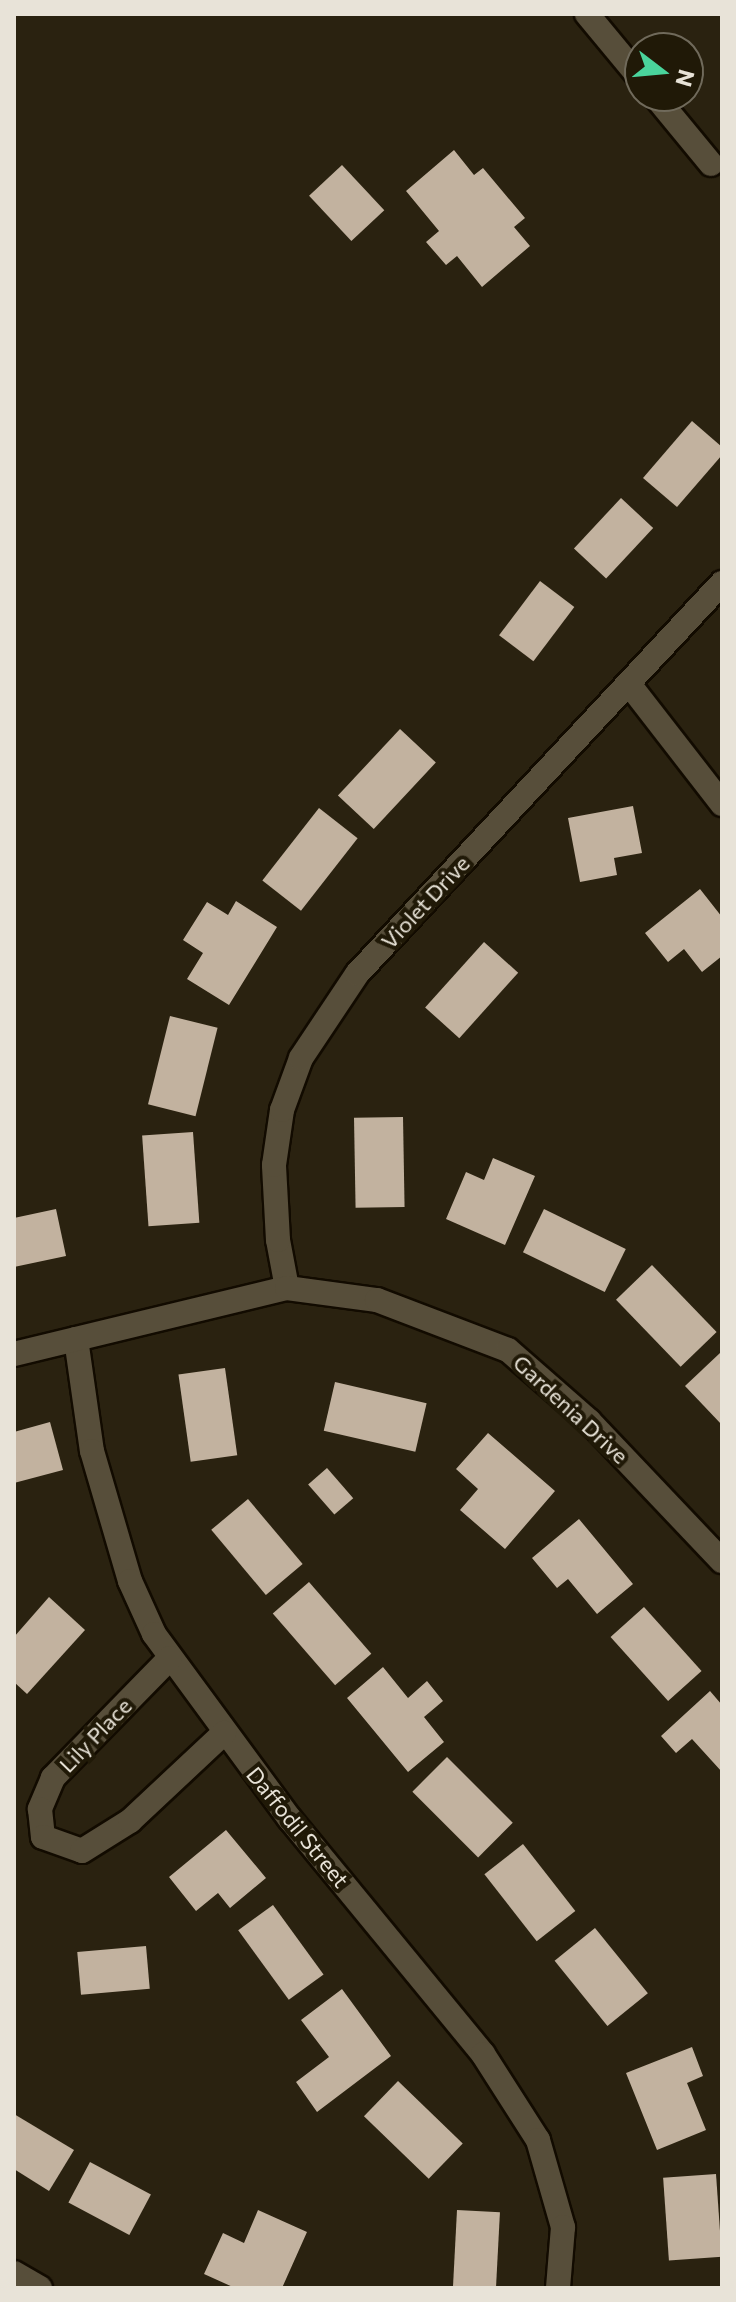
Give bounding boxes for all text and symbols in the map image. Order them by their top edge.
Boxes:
north arrow [624,32,704,112]
text: N [670,67,701,90]
street label: Violet Drive [375,850,475,954]
street label: Gardenia Drive [508,1349,634,1469]
street label: Lily Place [53,1692,137,1778]
street label: Daffodil Street [241,1761,355,1893]

